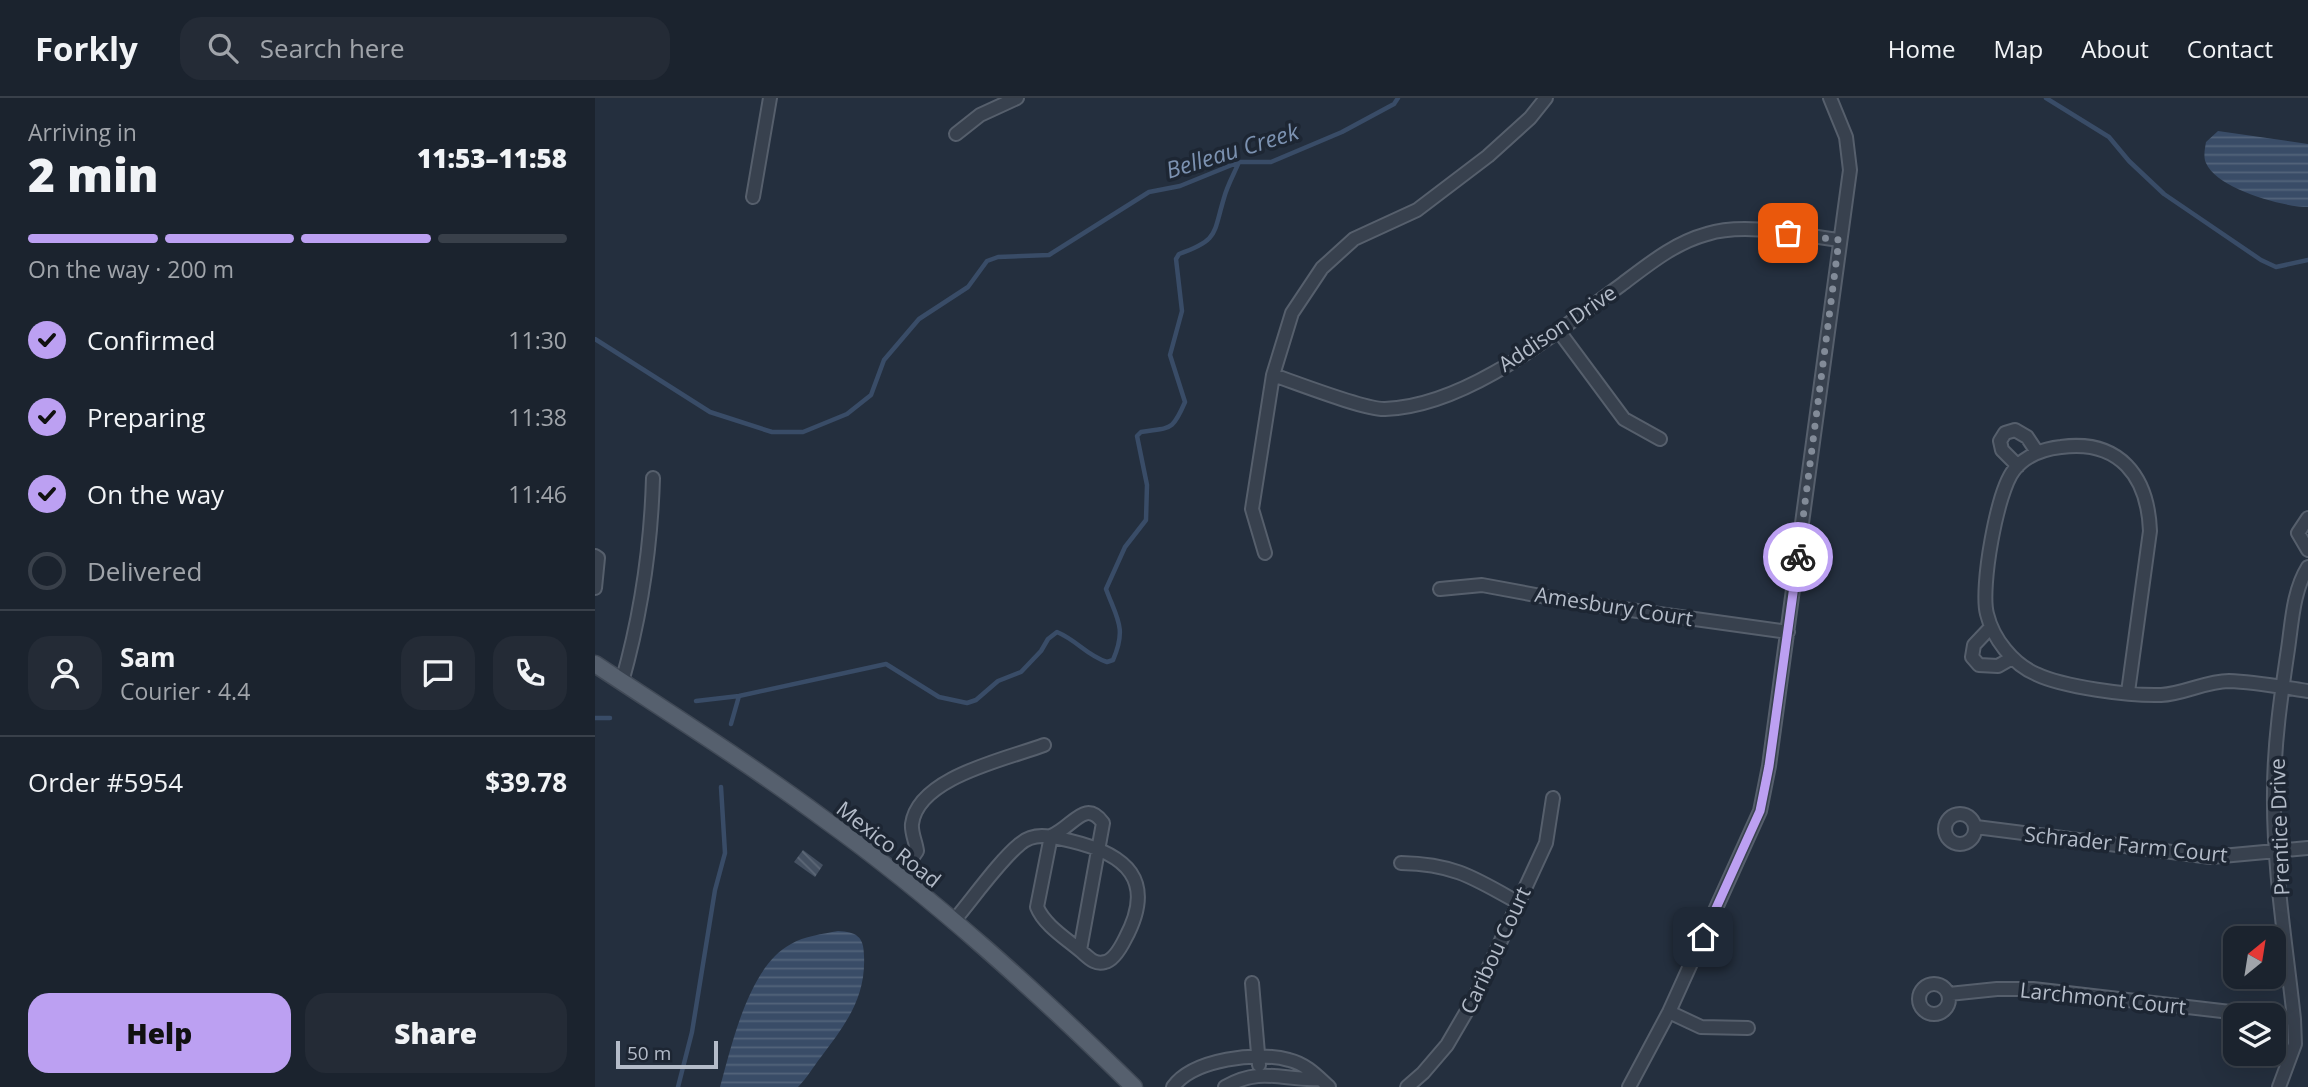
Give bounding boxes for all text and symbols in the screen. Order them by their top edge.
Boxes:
search box [180,17,670,80]
text: Forkly [35,26,138,71]
icon: search [204,29,242,67]
text: Search here [260,30,405,66]
text: Home [1888,32,1956,65]
text: Map [1994,32,2043,65]
text: About [2081,32,2149,65]
text: Contact [2187,32,2273,65]
water label: Belleau Creek [1162,114,1303,185]
text: Arriving in [28,116,137,148]
text: 11:53–11:58 [417,140,567,176]
text: 2 min [28,143,159,205]
pin [1758,203,1818,263]
icon: bag [1769,214,1807,252]
text: On the way · 200 m [28,253,234,285]
street label: Addison Drive [1493,278,1621,378]
icon: check [28,321,66,359]
text: Confirmed [87,322,215,358]
text: 11:30 [508,324,567,356]
icon: check [28,398,66,436]
text: Preparing [87,399,205,435]
text: 11:38 [508,401,567,433]
icon: check [28,475,66,513]
text: On the way [87,476,224,512]
text: 11:46 [508,478,567,510]
courier [1763,522,1833,592]
icon: bike [1779,538,1817,576]
text: Delivered [87,553,202,589]
street label: Amesbury Court [1533,580,1695,632]
button: person [28,636,102,710]
button: chat [401,636,475,710]
button: phone [493,636,567,710]
text: Sam [120,639,176,675]
text: Courier · 4.4 [120,675,250,707]
street label: Prentice Drive [2263,758,2295,896]
text: Order #5954 [28,764,183,800]
text: $39.78 [485,764,567,800]
street label: Mexico Road [831,794,947,894]
street label: Schrader Farm Court [2023,819,2229,869]
street label: Caribou Court [1453,882,1537,1018]
pin [1673,907,1733,967]
icon: home [1684,918,1722,956]
north arrow [2223,926,2285,989]
map controls [2223,926,2286,1066]
street label: Larchmont Court [2019,975,2187,1021]
button: Help [28,993,291,1073]
button: Share [305,993,567,1073]
button: layers [2223,1003,2286,1066]
scale bar [616,1038,717,1070]
text: 50 m [627,1040,671,1066]

